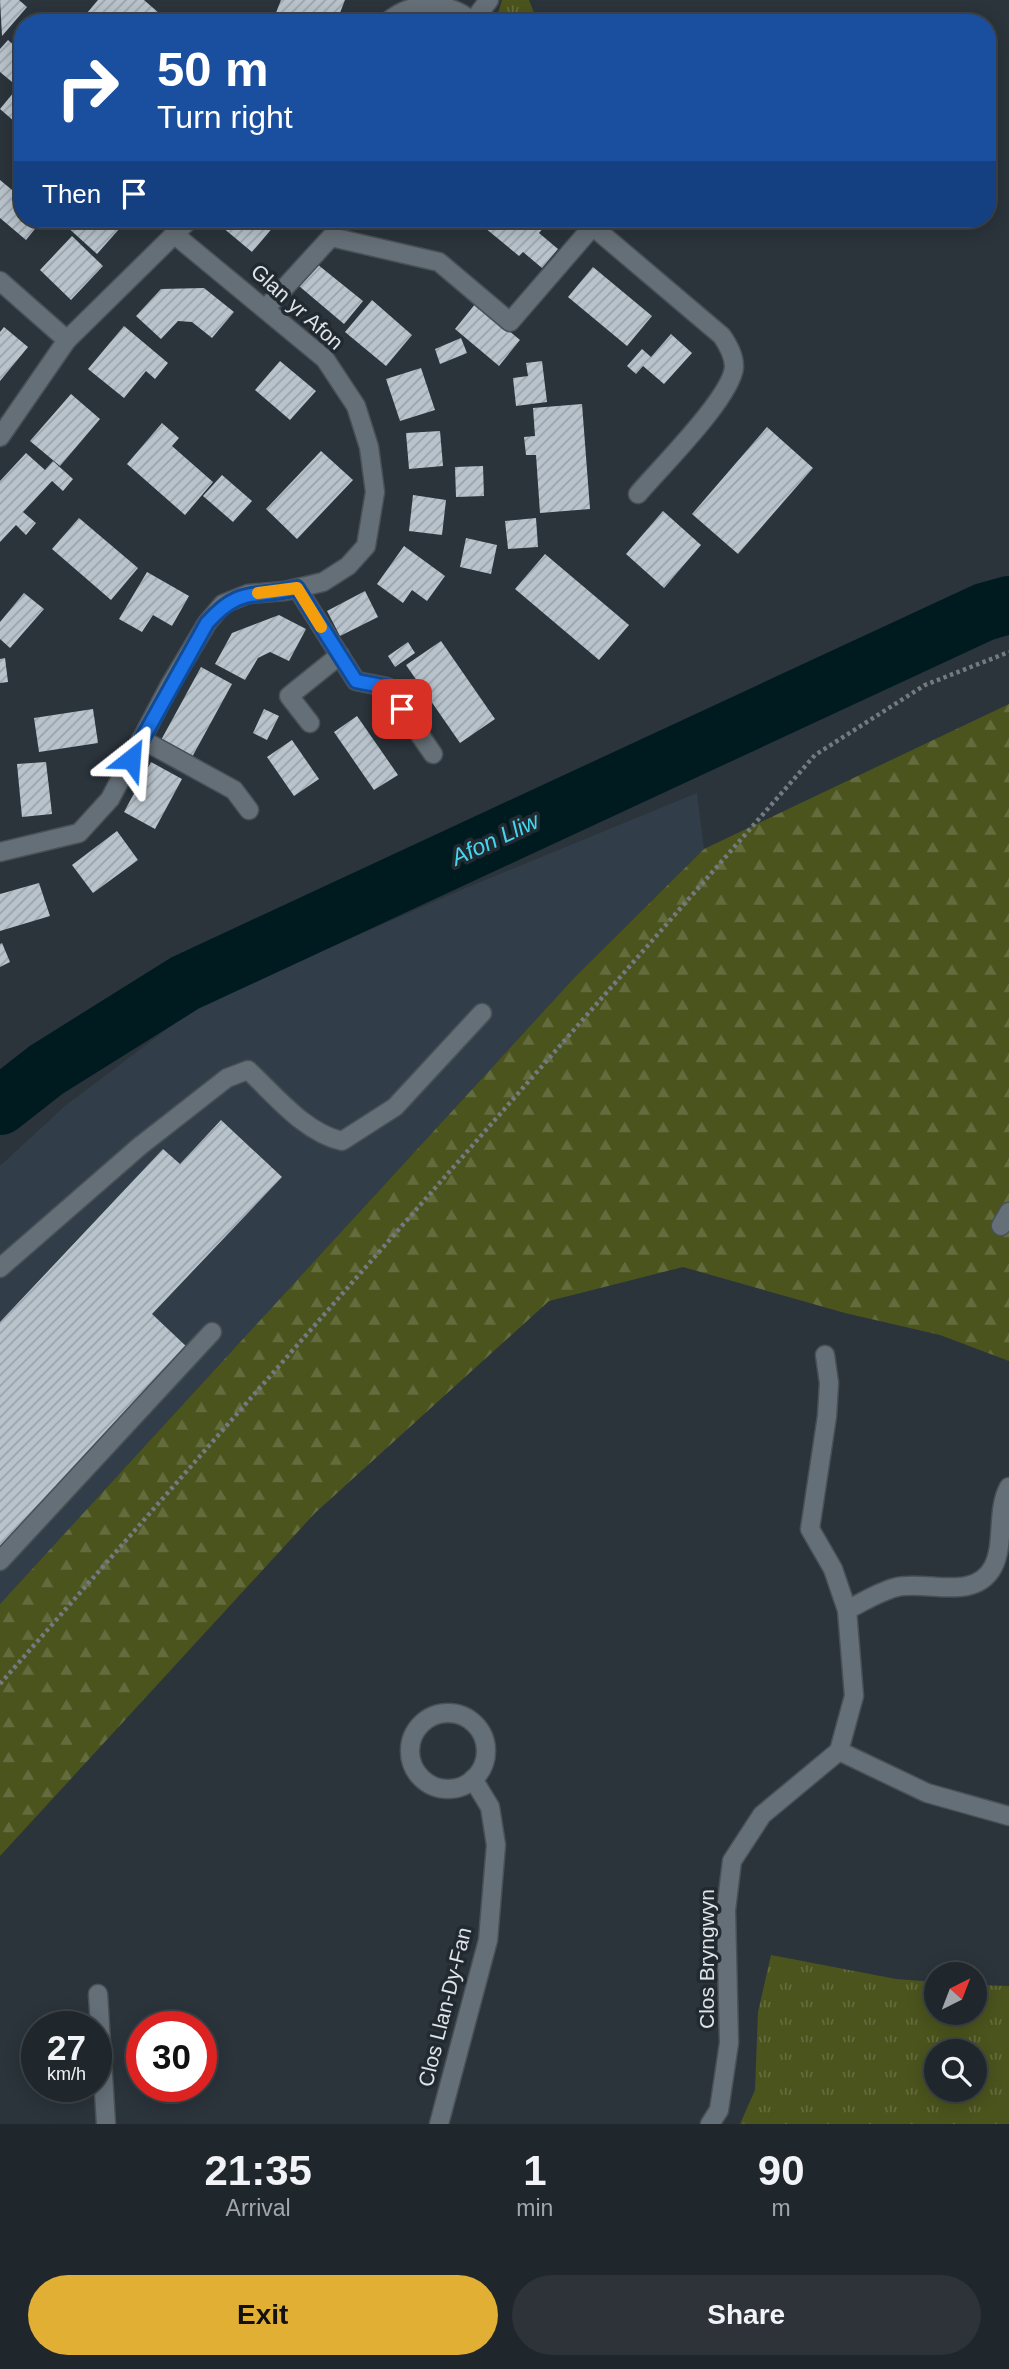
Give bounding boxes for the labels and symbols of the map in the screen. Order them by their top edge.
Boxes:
street label: Glan yr Afon [247,259,348,354]
pin [372,679,432,739]
position arrow [94,722,168,796]
water label: Afon Lliw [445,807,544,871]
street label: Clos Bryngwyn [695,1889,718,2029]
street label: Clos Llan-Dy-Fan [414,1925,475,2089]
north arrow [924,1962,987,2025]
speed limit sign: 30 [126,2011,217,2102]

